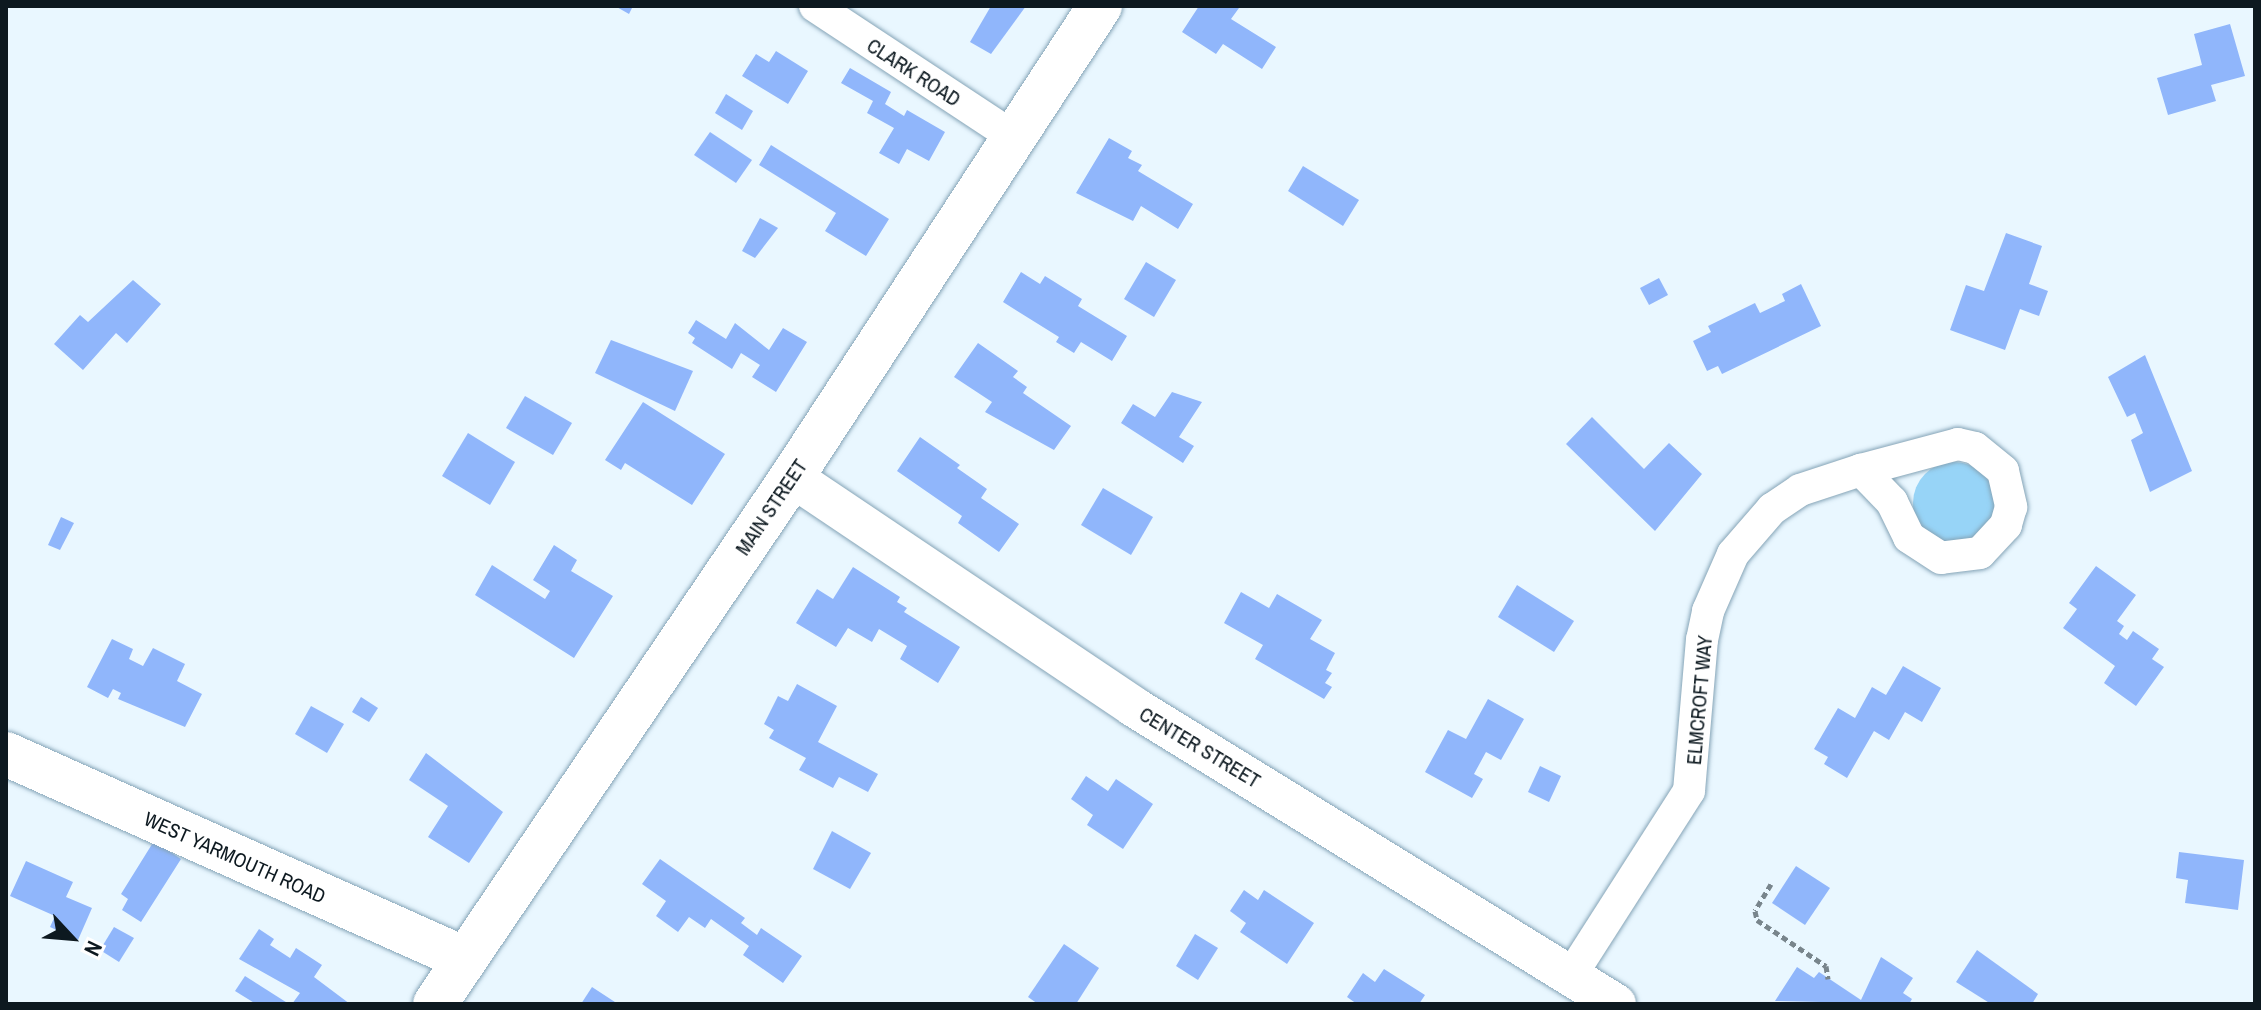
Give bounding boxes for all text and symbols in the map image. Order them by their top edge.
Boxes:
street label: CLARK ROAD [863,33,965,111]
street label: MAIN STREET [730,455,812,559]
street label: ELMCROFT WAY [1681,634,1717,766]
street label: CENTER STREET [1135,702,1265,792]
street label: WEST YARMOUTH ROAD [140,806,330,908]
north arrow [32,898,112,978]
text: N [77,936,110,961]

